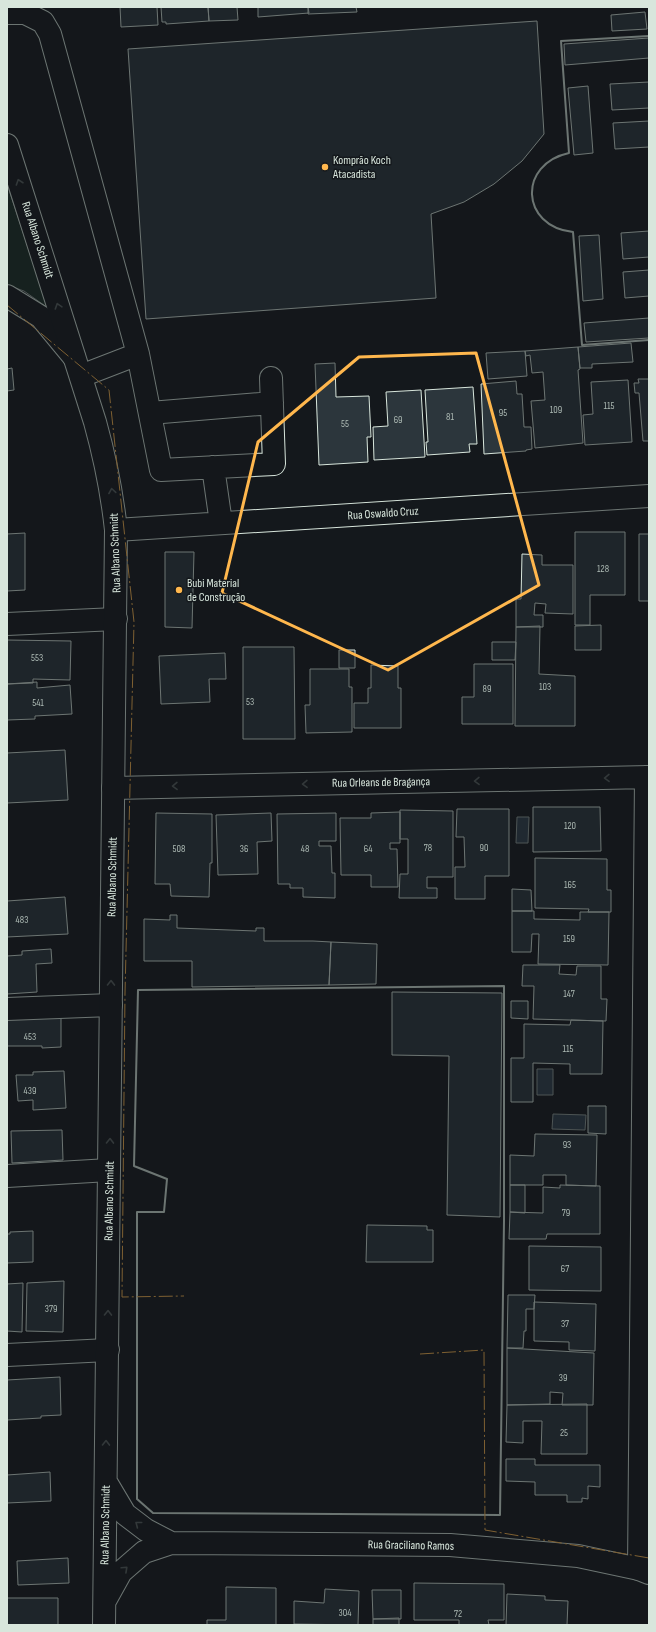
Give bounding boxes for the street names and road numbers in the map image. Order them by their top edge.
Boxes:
street label: Rua Albano Schmidt [18,200,57,281]
street label: Rua Oswaldo Cruz [347,503,420,523]
street label: Rua Albano Schmidt [107,512,124,593]
street label: Rua Orleans de Bragança [332,774,431,791]
street label: Rua Albano Schmidt [104,837,121,917]
street label: Rua Albano Schmidt [101,1161,118,1241]
street label: Rua Albano Schmidt [97,1485,114,1565]
street label: Rua Graciliano Ramos [368,1537,454,1554]

